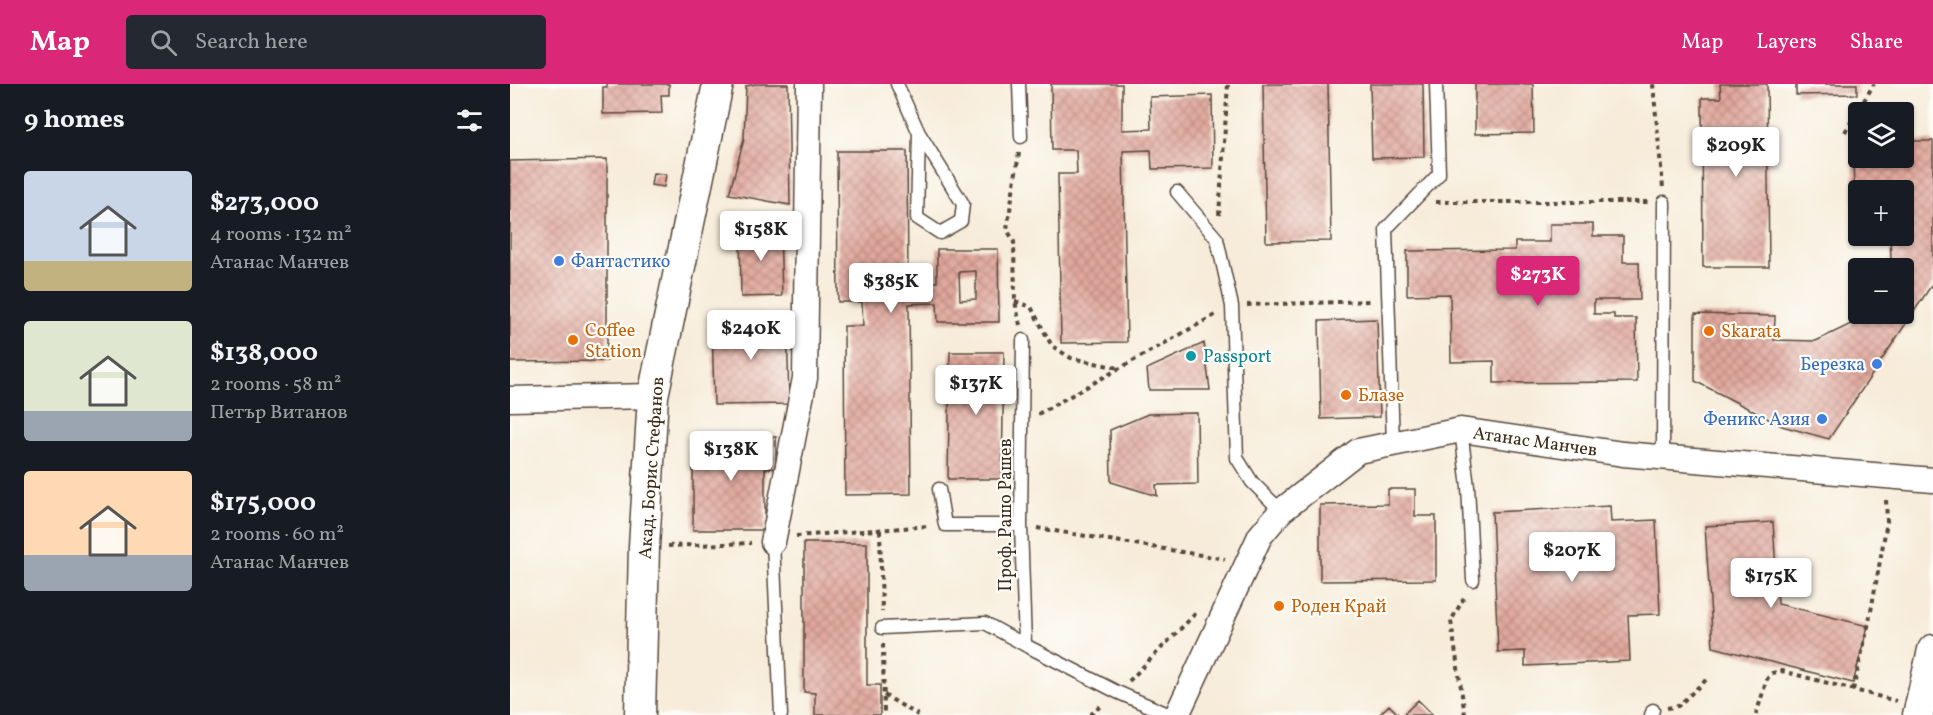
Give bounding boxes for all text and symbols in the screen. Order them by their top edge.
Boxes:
search box [126,15,546,69]
text: Map [30,23,90,62]
icon: search [147,26,180,59]
text: Search here [195,27,308,58]
text: Map [1681,28,1723,57]
text: Layers [1756,28,1817,57]
text: Share [1850,28,1903,57]
text: 9 homes [24,102,125,138]
map controls [1848,102,1914,324]
button: layers [1848,102,1914,168]
icon: filters [453,104,486,137]
pin: $209K [1694,127,1778,178]
text: $209K [1706,132,1766,160]
button: + [1848,180,1914,246]
text: $273,000 [210,185,319,221]
icon: home [72,195,144,267]
pin: $158K [719,211,803,262]
text: $158K [734,216,788,244]
text: 4 rooms · 132 m² [210,221,352,249]
text: Атанас Манчев [210,249,349,277]
place label: Фантастико [571,250,670,275]
marker: Фантастико [552,254,566,268]
pin: $273K [1496,256,1580,307]
button: − [1848,258,1914,324]
text: $273K [1510,261,1566,289]
pin: $385K [849,263,933,314]
text: $385K [863,268,919,296]
pin: $240K [709,310,793,361]
text: $240K [721,315,781,343]
place label: Coffee Station [585,319,642,365]
place label: Skarata [1721,320,1781,345]
marker: Skarata [1702,324,1716,338]
marker: Coffee Station [566,333,580,347]
text: $138,000 [210,335,318,371]
icon: home [72,345,144,417]
place label: Passport [1203,345,1272,370]
marker: Passport [1184,349,1198,363]
place label: Березка [1800,353,1865,378]
marker: Березка [1870,357,1884,371]
pin: $137K [934,365,1018,416]
text: $137K [949,370,1003,398]
text: 2 rooms · 58 m² [210,371,341,399]
street label: Акад. Борис Стефанов [634,376,671,560]
place label: Блазе [1358,384,1404,409]
marker: Блазе [1339,388,1353,402]
text: Петър Витанов [210,399,348,427]
place label: Феникс Азия [1703,408,1810,433]
marker: Феникс Азия [1815,412,1829,426]
street label: Атанас Манчев [1471,421,1599,464]
pin: $138K [689,431,773,482]
text: $138K [704,436,758,464]
street label: Проф. Рашо Рашев [994,438,1019,592]
text: $175,000 [210,485,316,521]
icon: home [72,495,144,567]
text: 2 rooms · 60 m² [210,521,344,549]
pin: $207K [1530,532,1614,583]
text: $207K [1543,537,1601,565]
text: Атанас Манчев [210,549,349,577]
pin: $175K [1729,558,1813,609]
text: $175K [1745,563,1797,591]
place label: Роден Край [1291,595,1386,620]
marker: Роден Край [1272,599,1286,613]

